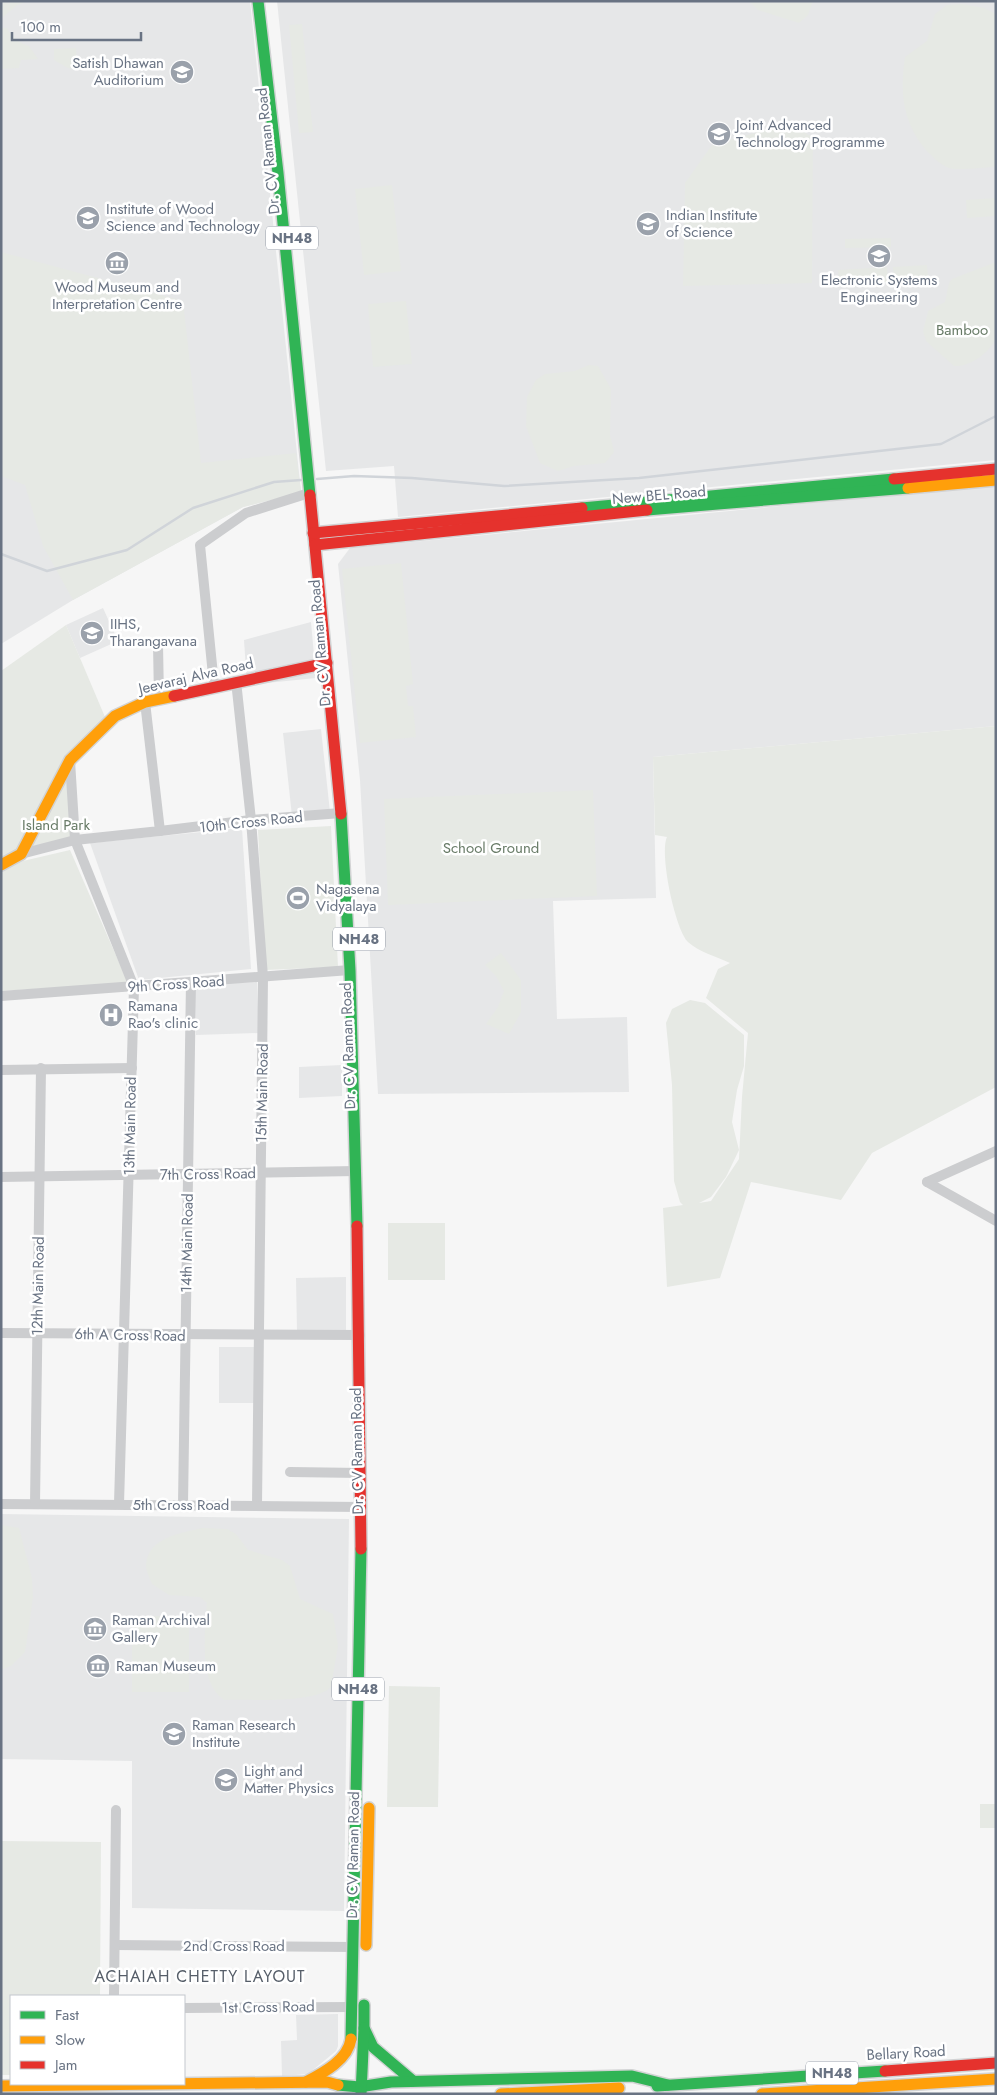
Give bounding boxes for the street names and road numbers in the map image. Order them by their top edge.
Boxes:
street label: Dr. CV Raman Road [250,87,286,215]
road number: NH48 [266,227,318,250]
street label: New BEL Road [611,480,707,510]
street label: Dr. CV Raman Road [304,579,336,707]
street label: Jeevaraj Alva Road [134,652,256,700]
street label: 10th Cross Road [198,806,304,838]
road number: NH48 [333,928,385,951]
street label: 9th Cross Road [127,970,225,998]
street label: Dr. CV Raman Road [335,982,361,1110]
street label: 15th Main Road [250,1043,274,1143]
street label: 13th Main Road [118,1076,142,1176]
street label: 7th Cross Road [160,1162,256,1186]
street label: 14th Main Road [175,1193,199,1293]
street label: 12th Main Road [26,1236,50,1336]
street label: 6th A Cross Road [74,1323,186,1347]
street label: Dr. CV Raman Road [345,1387,369,1515]
street label: 5th Cross Road [133,1494,229,1516]
road number: NH48 [332,1678,384,1700]
street label: Dr. CV Raman Road [341,1791,365,1919]
street label: 2nd Cross Road [183,1935,285,1957]
street label: 1st Cross Road [221,1995,315,2019]
street label: Bellary Road [866,2040,946,2066]
road number: NH48 [806,2062,858,2084]

